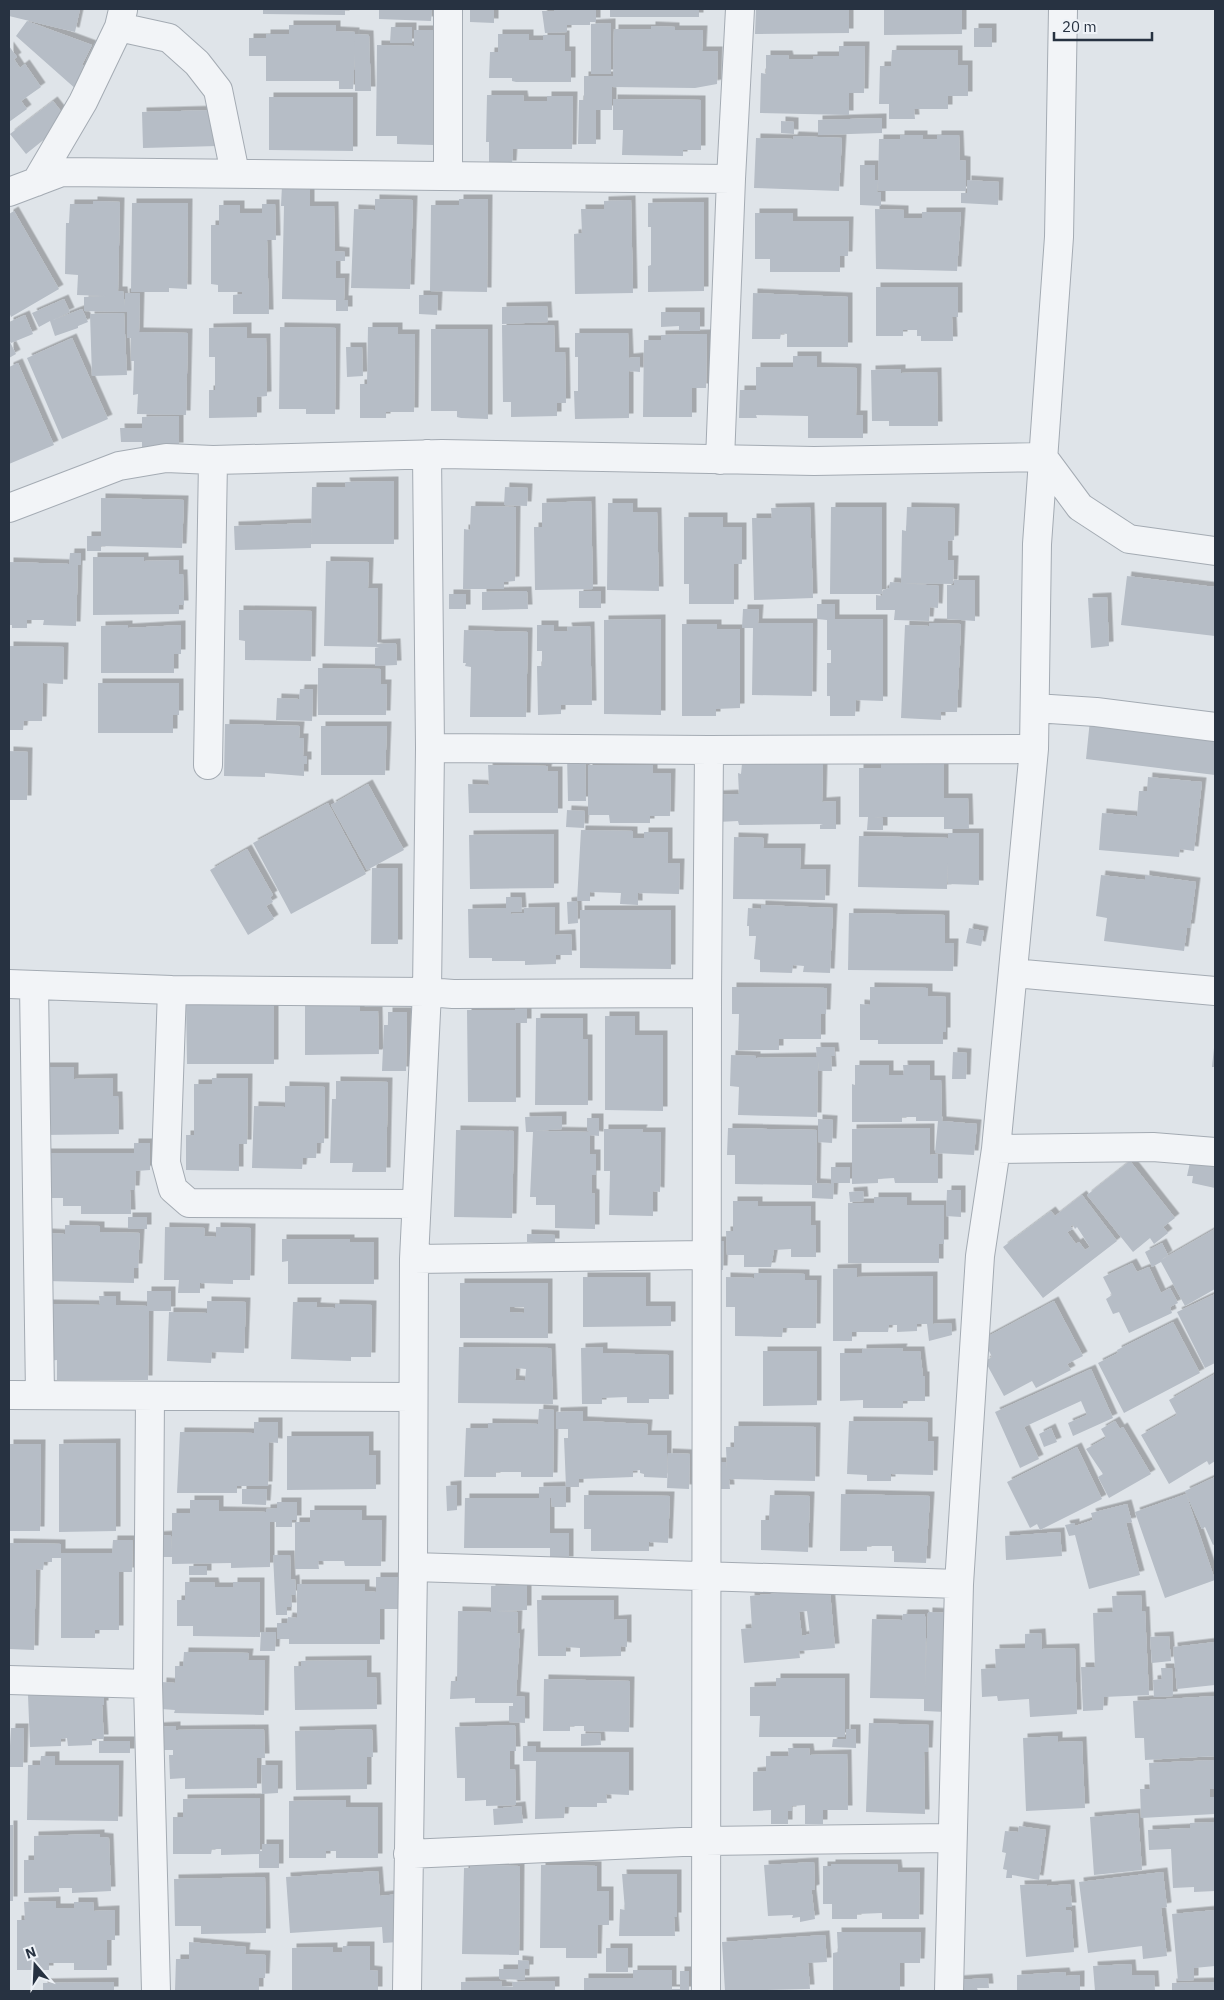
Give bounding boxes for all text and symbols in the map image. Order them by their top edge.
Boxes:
scale bar [1054,10,1152,42]
text: 20 m [1062,17,1097,36]
north arrow [10,1940,60,1990]
text: N [23,1943,38,1963]

